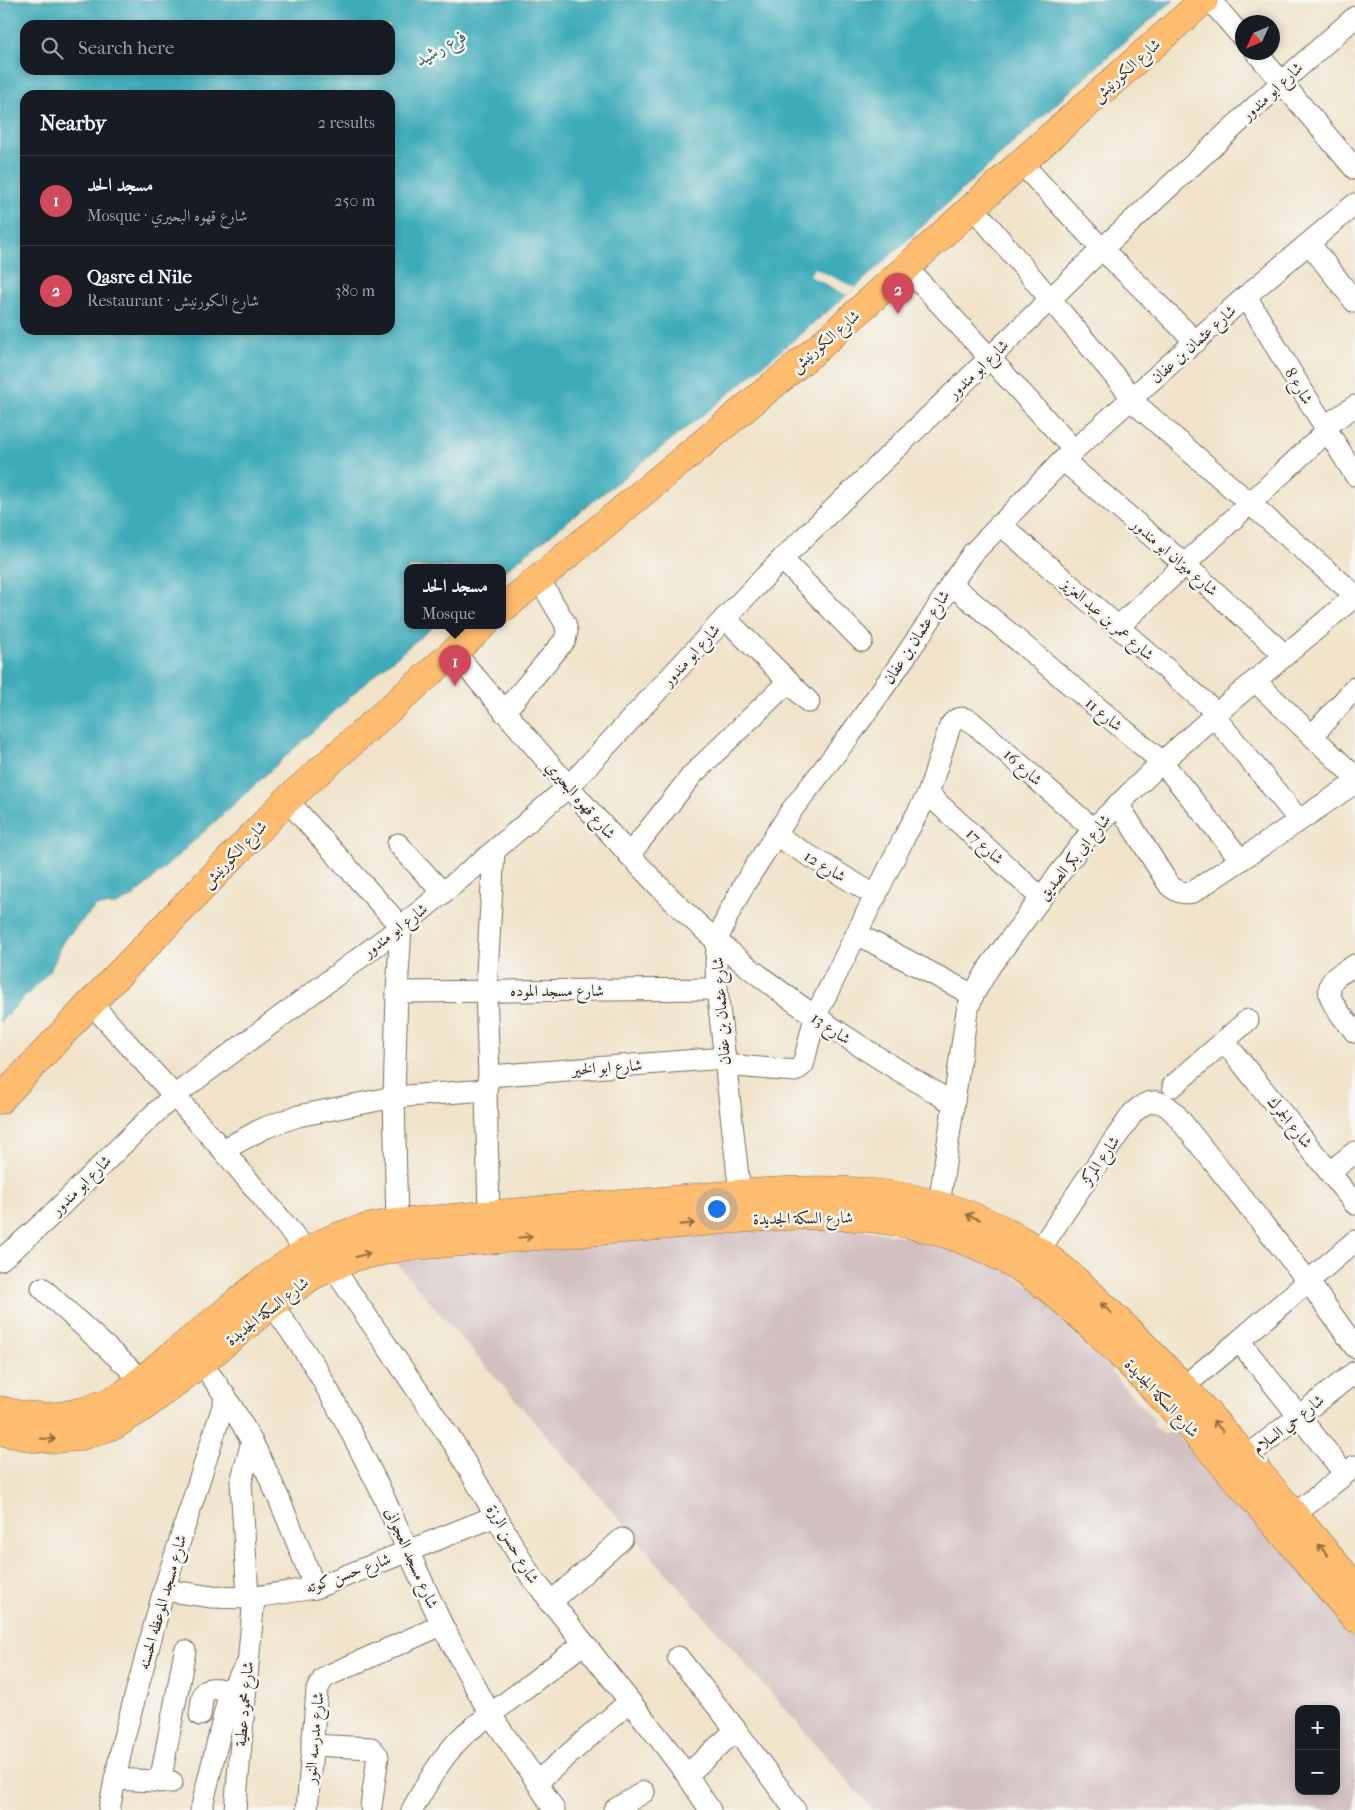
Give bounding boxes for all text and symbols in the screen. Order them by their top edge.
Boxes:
north arrow [1235,15,1280,60]
search box [20,20,395,75]
water label: فرع رشيد [412,25,472,74]
icon: search [38,34,66,62]
street label: شارع الكورنيش [1088,34,1167,109]
text: Search here [78,37,174,59]
street label: شارع ابو مندور [1236,58,1309,129]
text: Nearby [40,111,106,135]
text: 2 results [318,113,375,132]
text: مسجد الحد [87,174,153,196]
text: 1 [53,191,59,210]
text: 250 m [334,191,375,210]
text: Mosque · شارع قهوه البحيري [87,206,248,225]
text: Qasre el Nile [87,266,192,288]
pin: 2 [882,273,914,314]
text: 2 [52,281,60,300]
text: 380 m [335,281,375,300]
text: Restaurant · شارع الكورنيش [87,291,259,310]
street label: شارع عثمان بن عفان [1146,301,1242,390]
street label: شارع الكورنيش [786,306,866,379]
street label: شارع ابو مندور [942,335,1015,407]
street label: شارع 8 [1277,364,1317,410]
street label: شارع ميزان ابو مندور [1124,513,1222,603]
popup [404,564,506,629]
street label: شارع عمر بن عبد العزيز [1054,573,1158,667]
text: مسجد الحد [422,575,488,597]
street label: شارع عثمان بن عفان [879,586,957,690]
text: Mosque [422,604,475,623]
street label: شارع ابو مندور [657,620,727,694]
pin: 1 [439,645,471,686]
street label: شارع 11 [1079,693,1126,738]
street label: شارع 16 [997,745,1046,792]
street label: شارع قهوه البحيري [539,757,620,845]
street label: شارع ابى بكر الصديق [1034,810,1118,906]
street label: شارع الكورنيش [197,817,273,894]
street label: شارع 17 [959,824,1008,871]
street label: شارع 12 [799,846,849,889]
street label: شارع ابو مندور [357,899,434,966]
street label: شارع عثمان بن عفان [708,956,738,1066]
street label: شارع مسجد الموده [510,981,604,1004]
street label: شارع 13 [805,1008,854,1051]
street label: شارع ابو الخير [569,1055,643,1083]
street label: شارع الجمرك [1260,1092,1317,1154]
street label: شارع المركز [1075,1132,1127,1192]
street label: شارع ابو مندور [46,1151,118,1223]
your location [704,1196,730,1222]
street label: شارع السكة الجديدة [753,1208,853,1232]
one-way arrow [966,1212,981,1221]
one-way arrow [678,1219,694,1228]
one-way arrow [516,1232,532,1241]
one-way arrow [355,1249,371,1259]
street label: شارع السكة الجديدة [222,1273,315,1352]
one-way arrow [1100,1302,1112,1314]
street label: شارع السكة الجديدة [1118,1355,1203,1444]
street label: شارع حي السلام [1248,1390,1331,1462]
one-way arrow [1213,1420,1224,1433]
one-way arrow [40,1434,56,1443]
street label: شارع حسن الرزة [479,1501,543,1589]
street label: شارع مسجد العجوانى [378,1505,443,1613]
street label: شارع مسجد الموعظه الحسنه [134,1532,194,1673]
one-way arrow [1318,1543,1329,1556]
street label: شارع حسن كوته [303,1549,395,1601]
street label: شارع محمود عطية [231,1661,261,1748]
street label: شارع مدرسه النور [300,1691,331,1787]
map controls [1295,1705,1340,1795]
button: + [1295,1705,1340,1750]
button: − [1295,1750,1340,1795]

